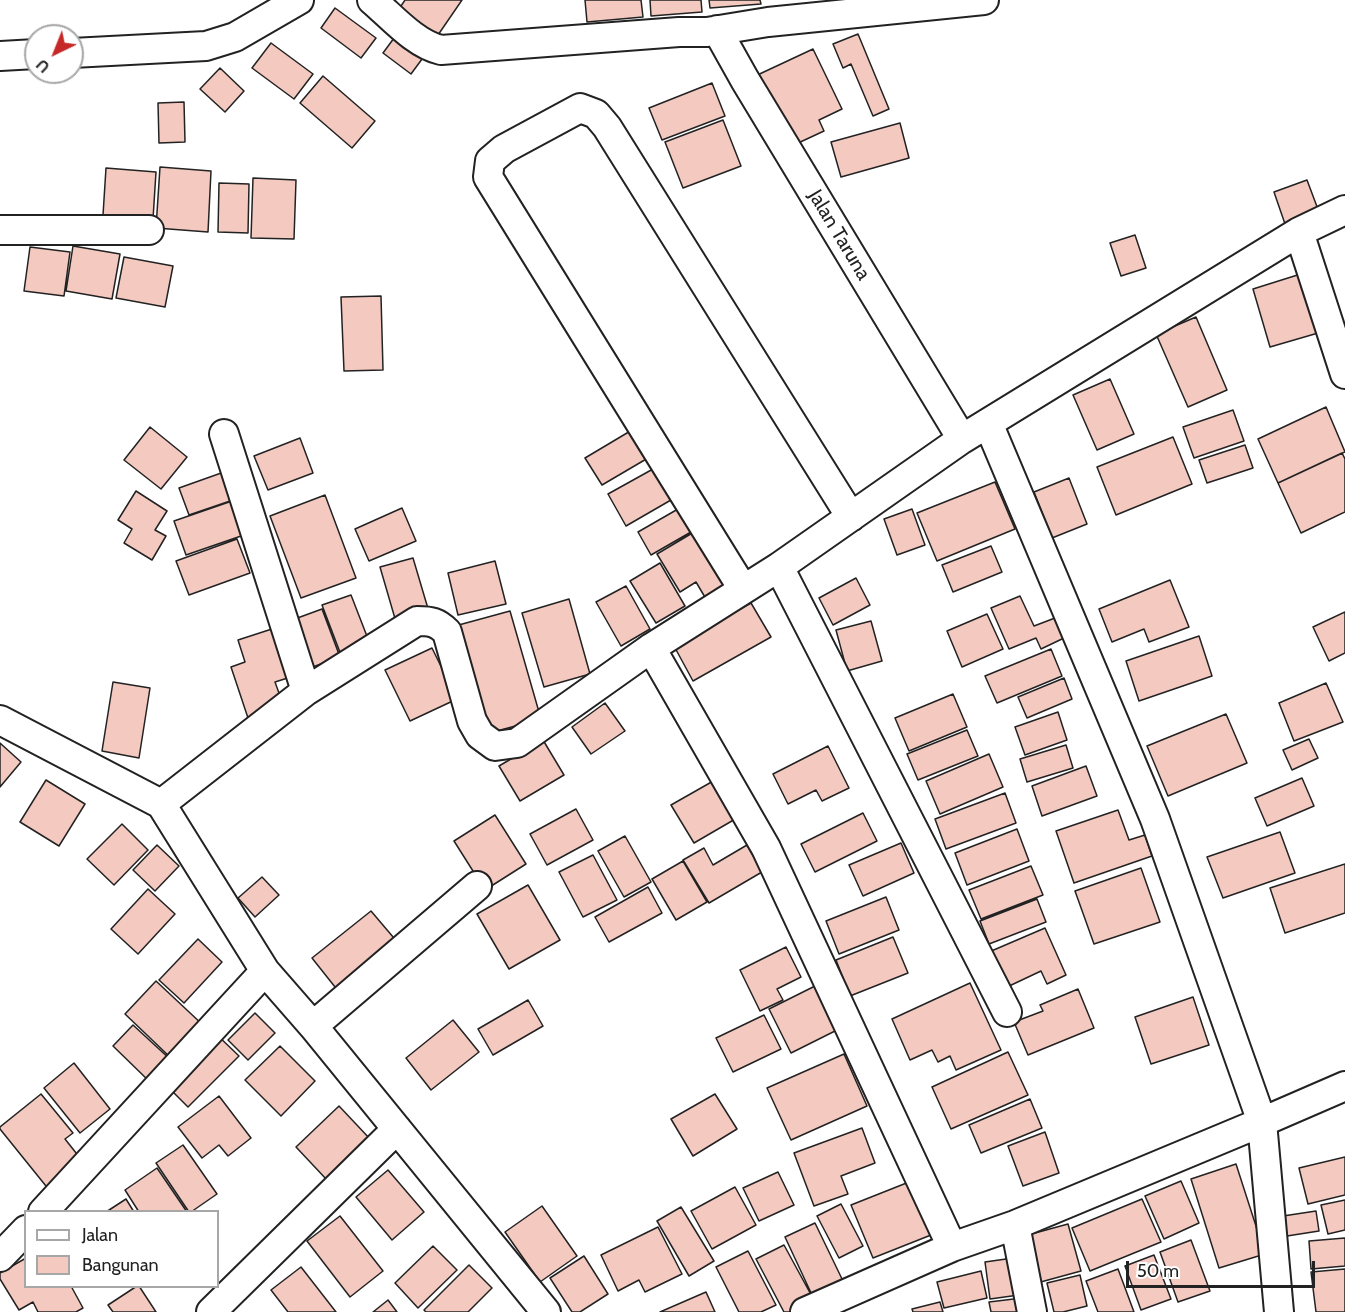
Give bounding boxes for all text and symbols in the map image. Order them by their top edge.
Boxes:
north arrow [24,24,84,84]
text: U [32,55,53,77]
street label: Jalan Taruna [803,185,875,285]
legend [24,1210,219,1288]
text: Jalan [82,1224,118,1246]
scale bar [1129,1249,1318,1287]
text: Bangunan [82,1254,159,1276]
text: 50 m [1137,1260,1179,1282]

